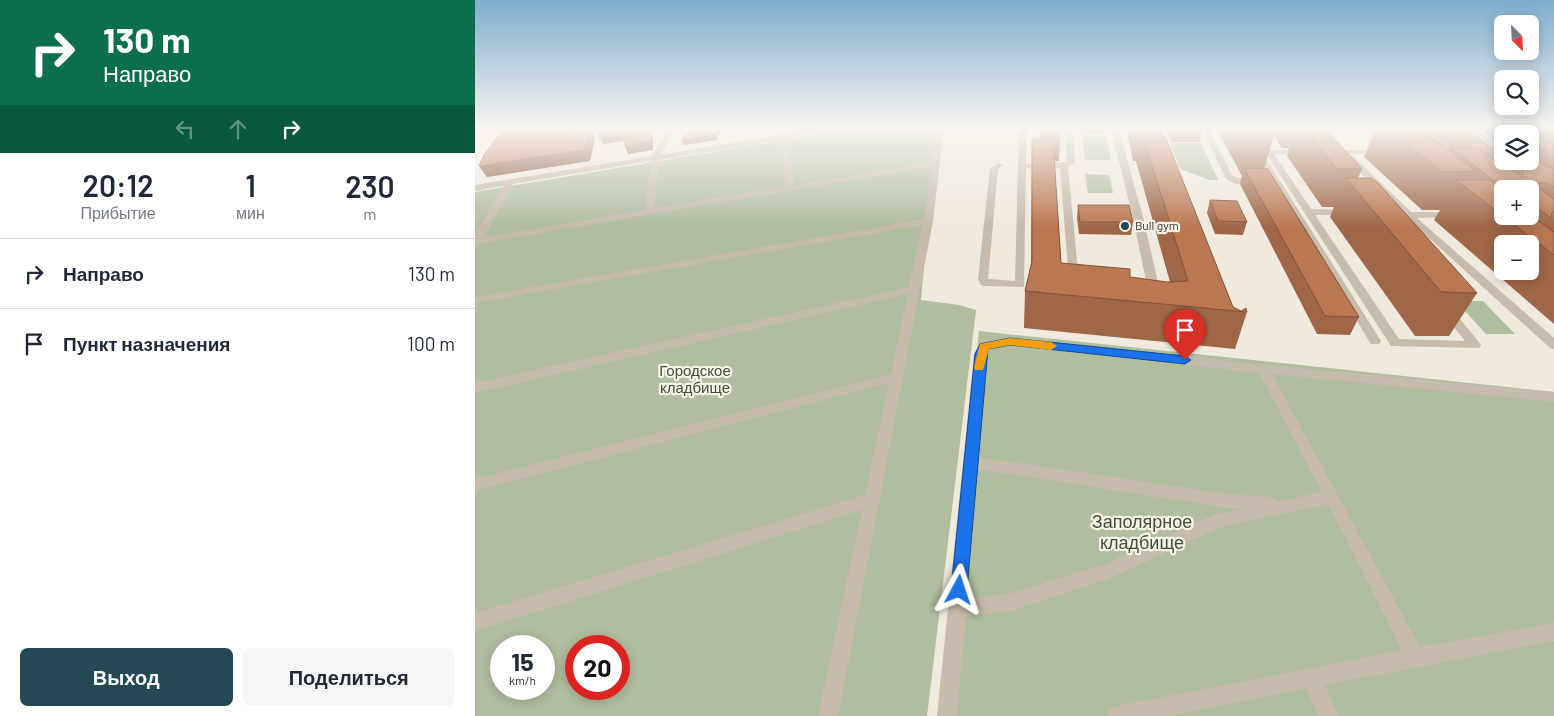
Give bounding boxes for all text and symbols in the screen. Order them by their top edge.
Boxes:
north arrow [1494,15,1539,60]
map controls [1494,15,1539,280]
text: 130 m [103,18,190,60]
icon: right [20,20,85,85]
text: Направо [103,60,191,86]
button: search [1494,70,1539,115]
icon: left [171,115,199,143]
icon: ahead [224,115,252,143]
icon: right [277,115,305,143]
button: layers [1494,125,1539,170]
text: 20:12 [82,167,154,203]
text: 1 [245,167,256,203]
text: 230 [345,168,395,204]
button: + [1494,180,1539,225]
text: Прибытие [80,203,156,222]
text: мин [236,203,265,222]
text: m [363,204,377,223]
place label: Bull gym [1135,218,1179,232]
marker: Bull gym [1119,220,1131,232]
button: − [1494,235,1539,280]
icon: right [20,260,48,288]
text: Направо [63,262,144,285]
text: 130 m [408,262,455,285]
pin [1164,309,1206,360]
icon: arrive [1171,316,1199,344]
icon: arrive [20,330,48,358]
text: Пункт назначения [63,332,230,355]
text: 100 m [407,332,455,355]
park label: Городское кладбище [659,361,731,396]
park label: Заполярное кладбище [1092,510,1192,553]
position arrow [932,563,984,615]
speed limit sign: 20 [565,635,630,700]
text: 15 [511,646,534,676]
button: Выход [20,648,233,706]
button: Поделиться [243,648,455,706]
text: km/h [509,673,536,687]

